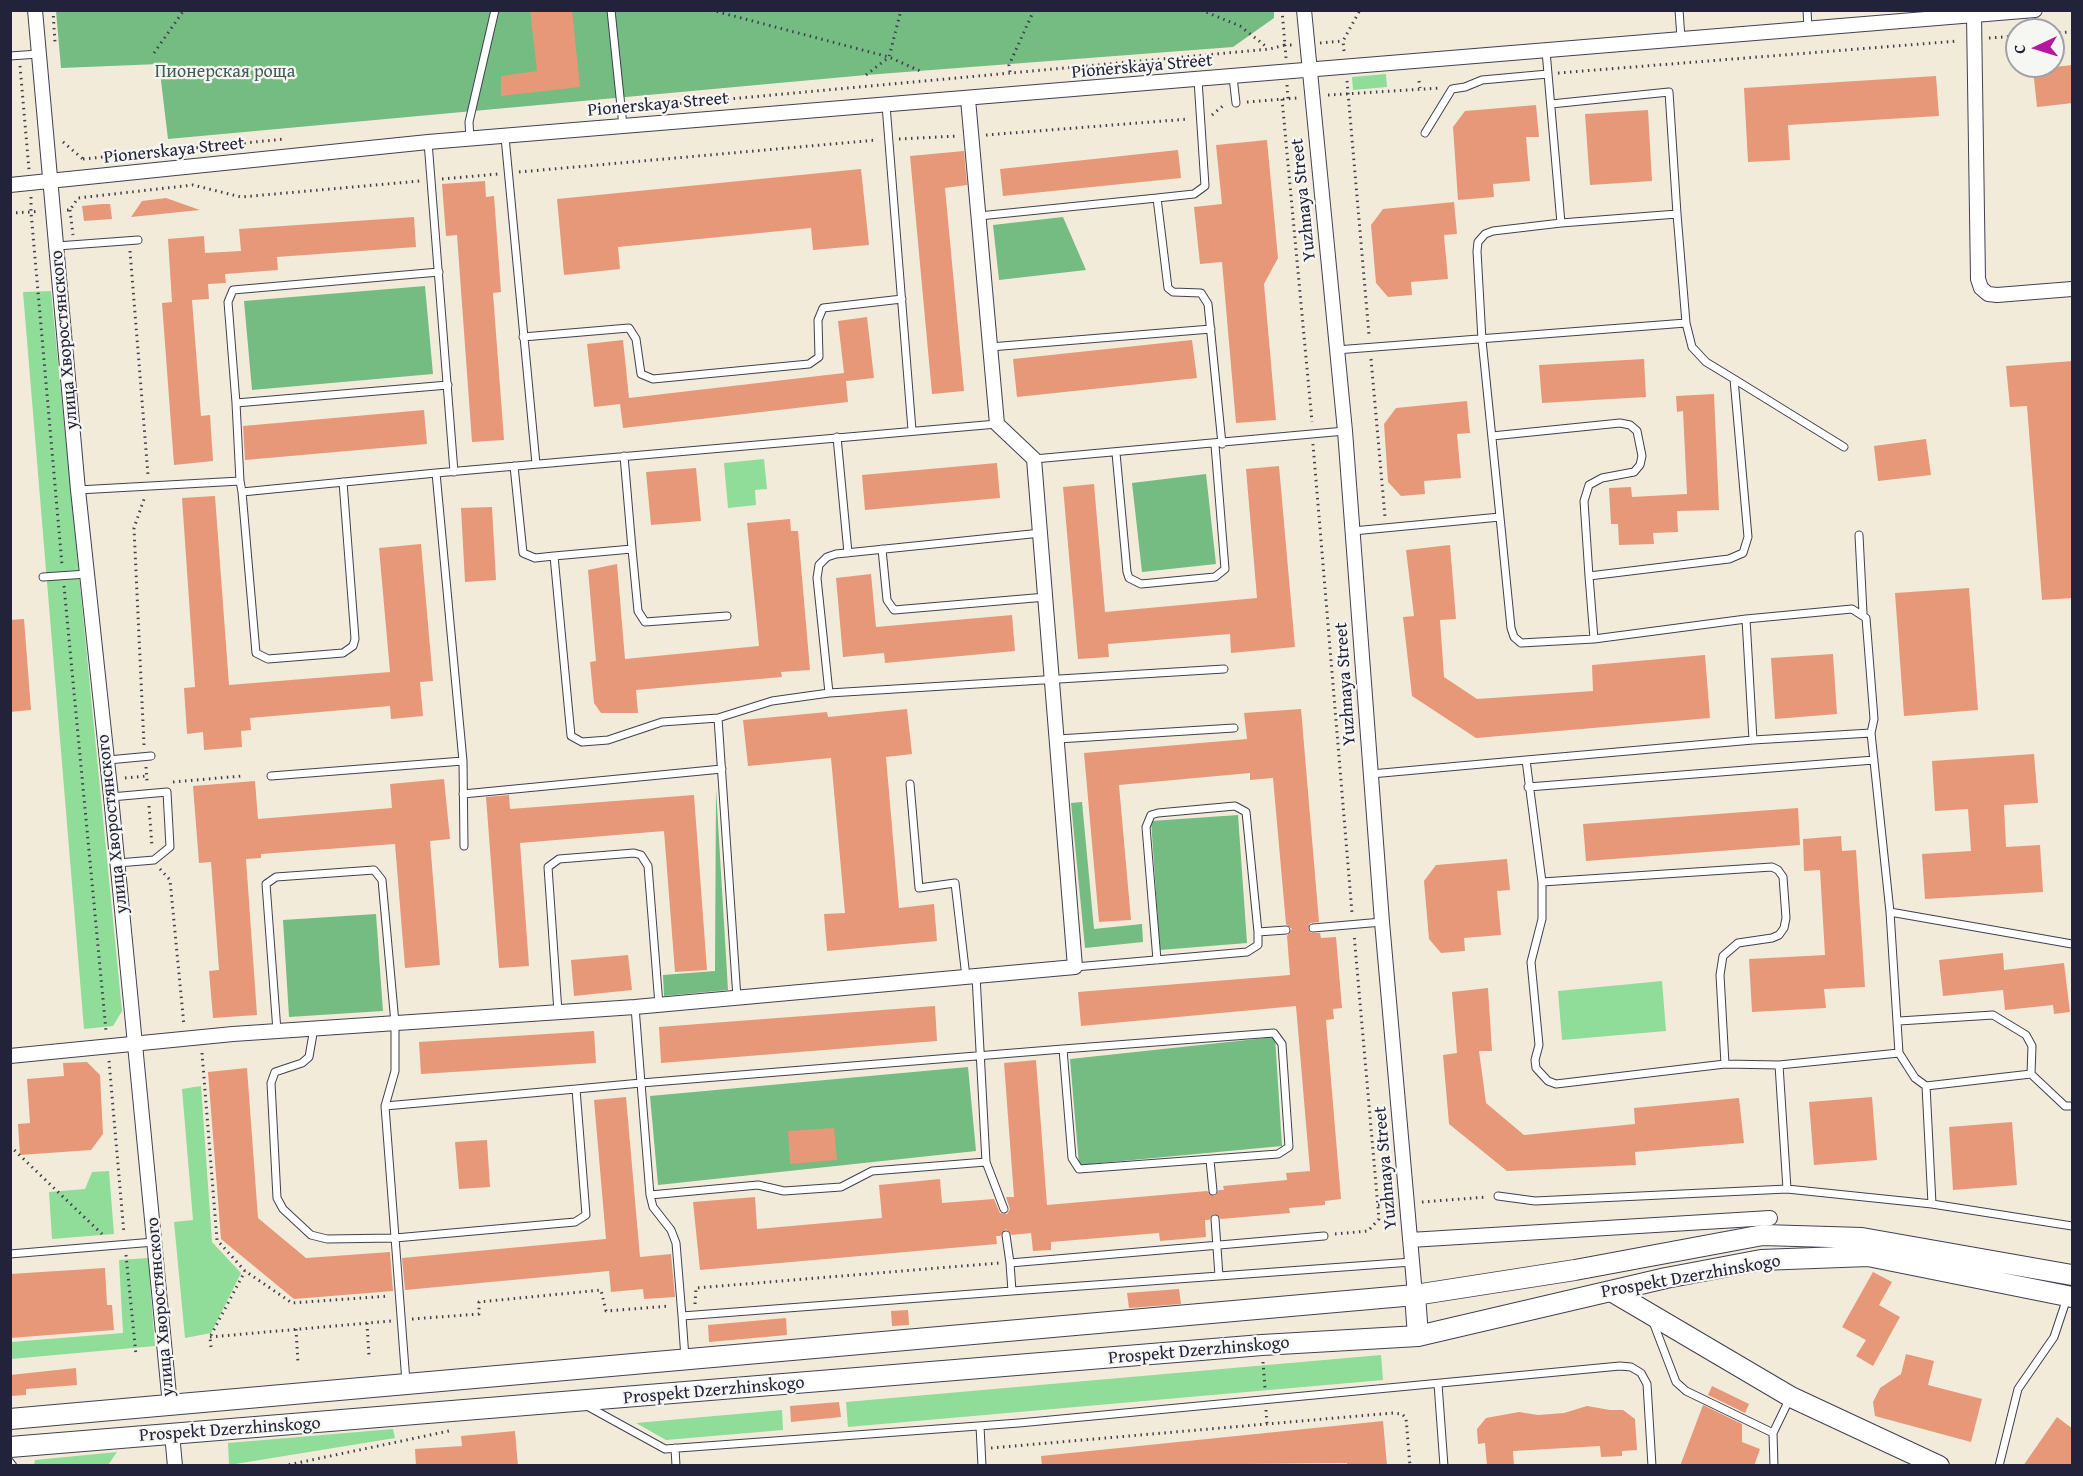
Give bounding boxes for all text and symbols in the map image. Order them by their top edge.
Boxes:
north arrow [2005,18,2065,78]
text: С [2007,44,2031,54]
street label: Pionerskaya Street [1071,50,1213,84]
park label: Пионерская роща [155,61,295,83]
street label: Pionerskaya Street [587,88,729,122]
street label: Pionerskaya Street [103,133,245,169]
street label: Yuzhnaya Street [1287,137,1321,263]
street label: улица Хворостянского [46,249,84,431]
street label: Yuzhnaya Street [1331,621,1361,747]
street label: улица Хворостянского [93,733,133,915]
street label: Yuzhnaya Street [1370,1105,1402,1231]
street label: улица Хворостянского [142,1216,180,1398]
street label: Prospekt Dzerzhinskogo [1600,1251,1782,1303]
street label: Prospekt Dzerzhinskogo [1107,1332,1291,1370]
street label: Prospekt Dzerzhinskogo [622,1372,806,1410]
street label: Prospekt Dzerzhinskogo [139,1413,321,1447]

